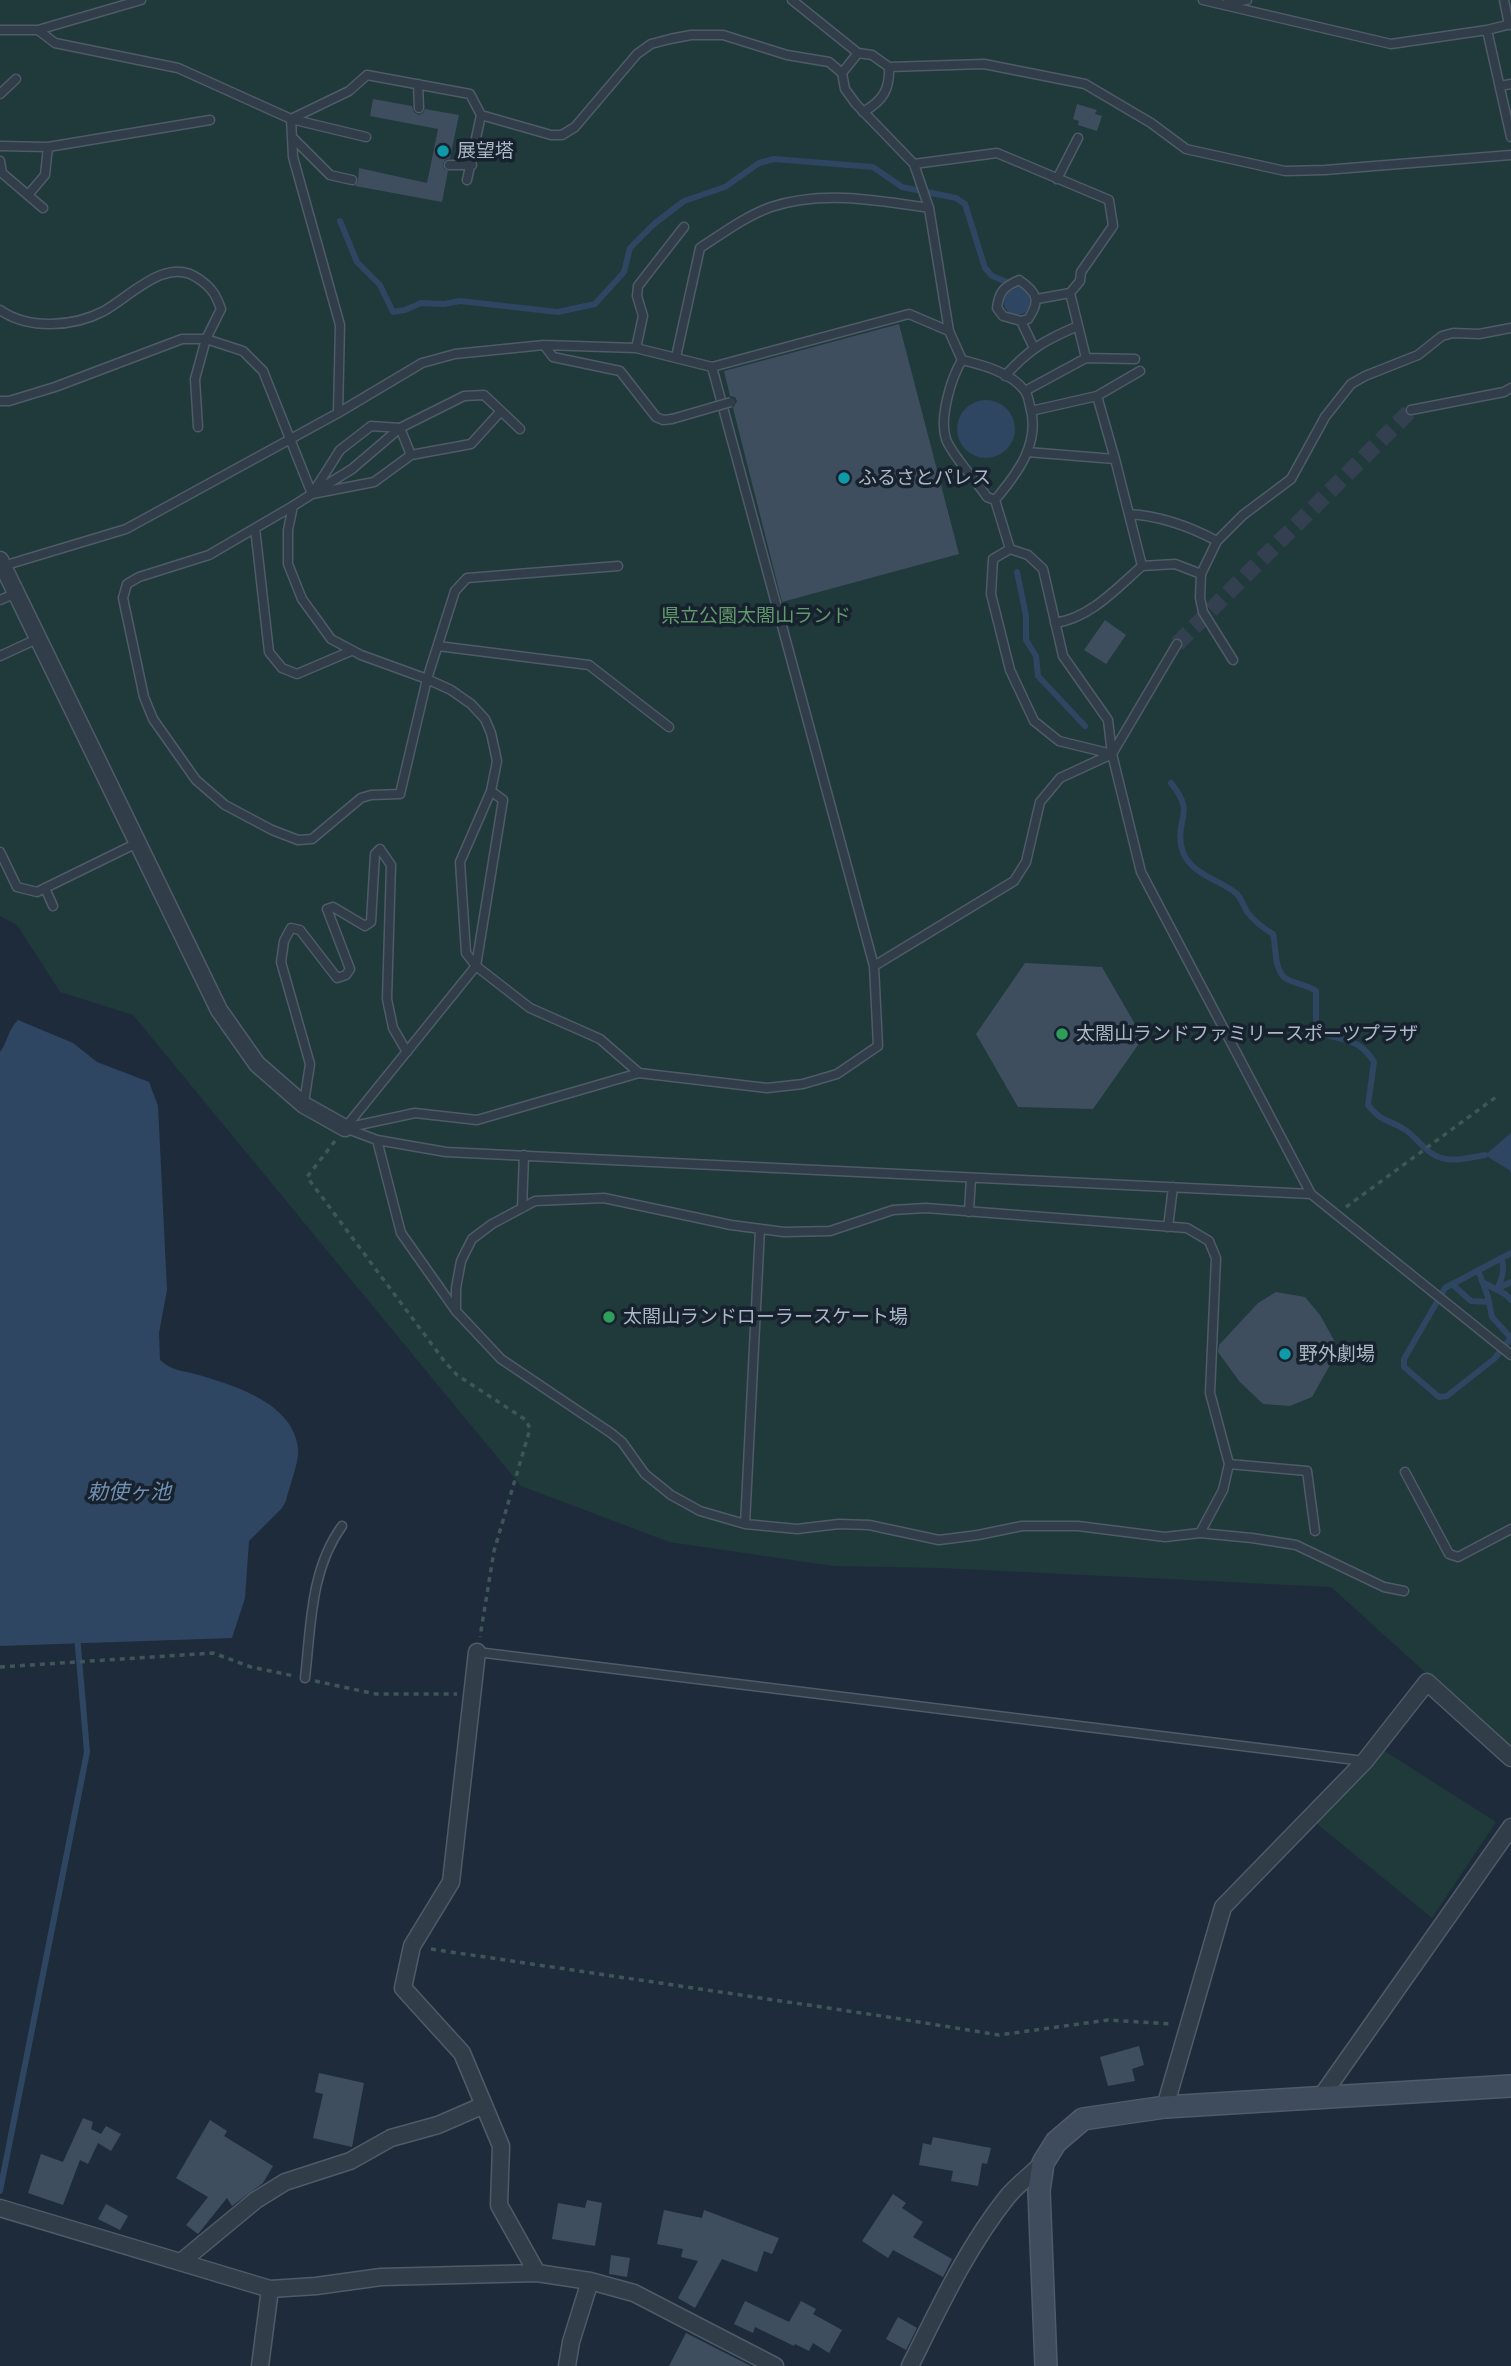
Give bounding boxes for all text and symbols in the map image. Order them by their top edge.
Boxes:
place label: 展望塔 [457,140,514,162]
marker: 展望塔 [435,143,451,159]
place label: ふるさとパレス [858,467,991,489]
marker: ふるさとパレス [836,470,852,486]
park label: 県立公園太閤山ランド [661,605,851,627]
place label: 太閤山ランドファミリースポーツプラザ [1076,1023,1418,1045]
marker: 太閤山ランドファミリースポーツプラザ [1054,1026,1070,1042]
place label: 太閤山ランドローラースケート場 [623,1306,908,1328]
marker: 太閤山ランドローラースケート場 [601,1309,617,1325]
place label: 野外劇場 [1299,1343,1375,1365]
marker: 野外劇場 [1277,1346,1293,1362]
water label: 勅使ヶ池 [87,1480,171,1506]

